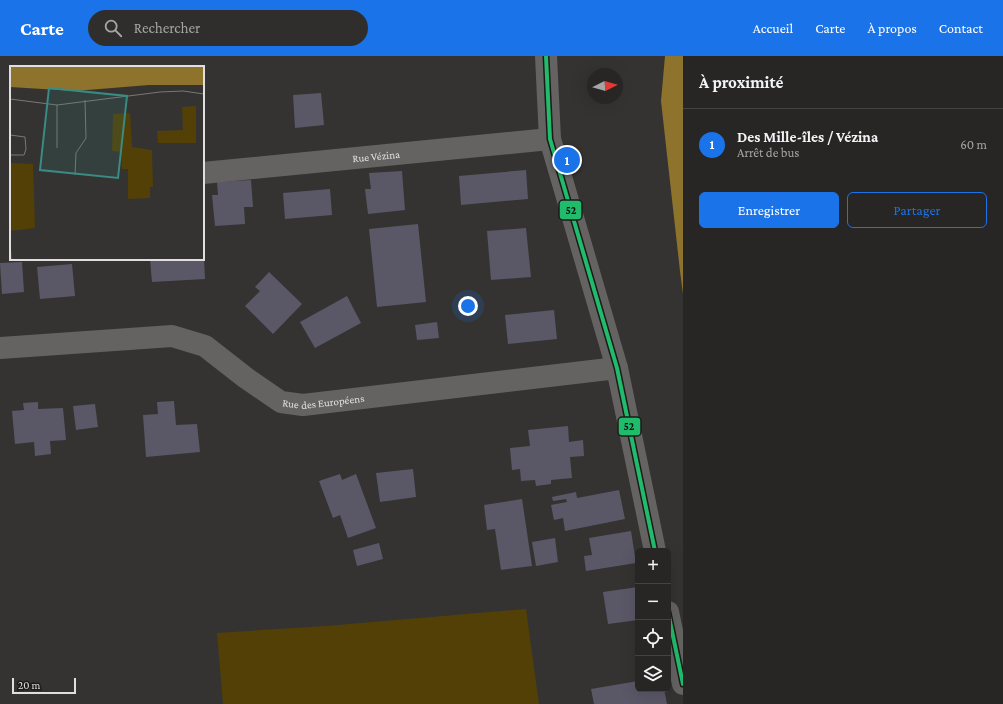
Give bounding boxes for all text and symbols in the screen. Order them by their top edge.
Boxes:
search box [88,10,368,46]
icon: search [102,17,124,39]
text: Carte [20,18,64,39]
text: Rechercher [134,20,200,36]
text: Accueil [753,20,793,36]
text: Carte [815,20,846,36]
text: À propos [868,20,917,36]
text: Contact [939,20,983,36]
inset map [10,66,204,260]
north arrow [587,68,623,104]
text: À proximité [699,73,783,92]
text: Des Mille-îles / Vézina [737,129,878,145]
text: 1 [710,137,714,152]
text: 60 m [960,137,987,152]
pin: 1 [554,145,580,175]
text: Arrêt de bus [737,145,799,160]
street label: Rue Vézina [352,148,401,164]
button: Enregistrer [699,192,839,228]
button: Partager [847,192,987,228]
line badge: 52 [559,200,582,220]
text: 52 [566,204,577,216]
your location [458,296,478,316]
street label: Rue des Européens [282,392,365,411]
line badge: 52 [618,417,641,436]
text: 52 [624,420,635,432]
map controls [635,548,671,692]
button: + [635,548,671,584]
button: − [635,584,671,620]
button: locate [635,620,671,656]
button: layers [635,656,671,692]
scale bar [12,676,76,695]
text: 20 m [18,679,40,691]

